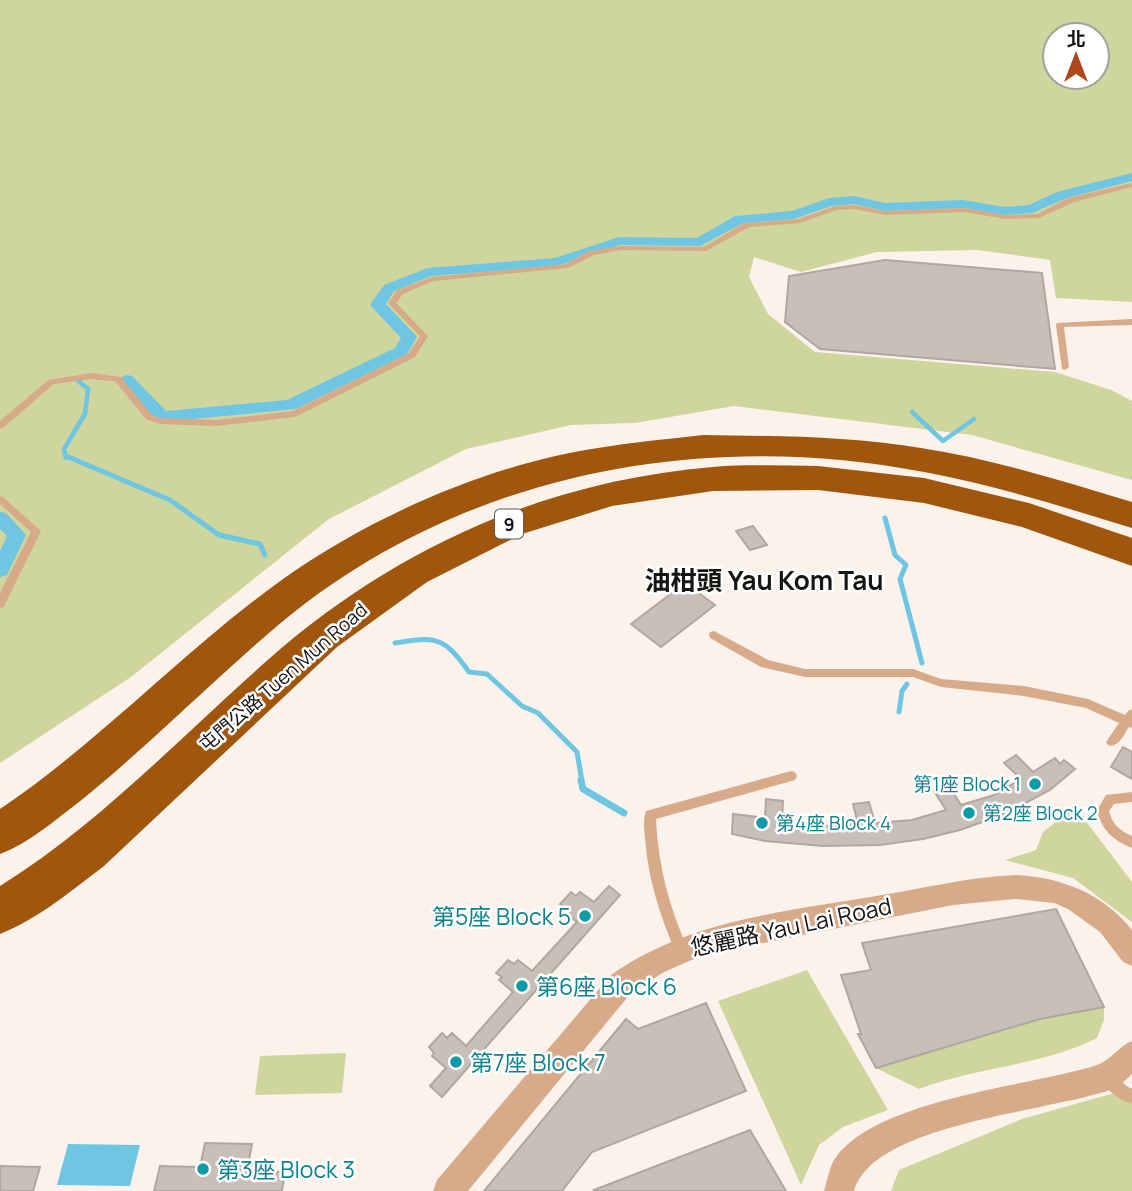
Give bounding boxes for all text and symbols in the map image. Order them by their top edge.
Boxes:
north arrow [1041,21,1111,91]
text: 北 [1066,26,1086,52]
road number: 9 [495,510,523,538]
district label: 油柑頭 Yau Kom Tau [644,562,884,598]
street label: 屯門公路 Tuen Mun Road [193,597,373,757]
place label: 第1座 Block 1 [913,771,1021,797]
marker: 第1座 Block 1 [1027,776,1043,792]
place label: 第2座 Block 2 [983,800,1098,826]
marker: 第2座 Block 2 [961,805,977,821]
place label: 第4座 Block 4 [776,810,891,836]
marker: 第4座 Block 4 [754,815,770,831]
street label: 悠麗路 Yau Lai Road [688,889,894,963]
place label: 第5座 Block 5 [432,900,571,932]
marker: 第5座 Block 5 [577,908,593,924]
place label: 第6座 Block 6 [536,970,677,1002]
marker: 第6座 Block 6 [514,978,530,994]
place label: 第7座 Block 7 [470,1046,606,1078]
marker: 第7座 Block 7 [448,1054,464,1070]
place label: 第3座 Block 3 [217,1153,355,1185]
marker: 第3座 Block 3 [195,1161,211,1177]

